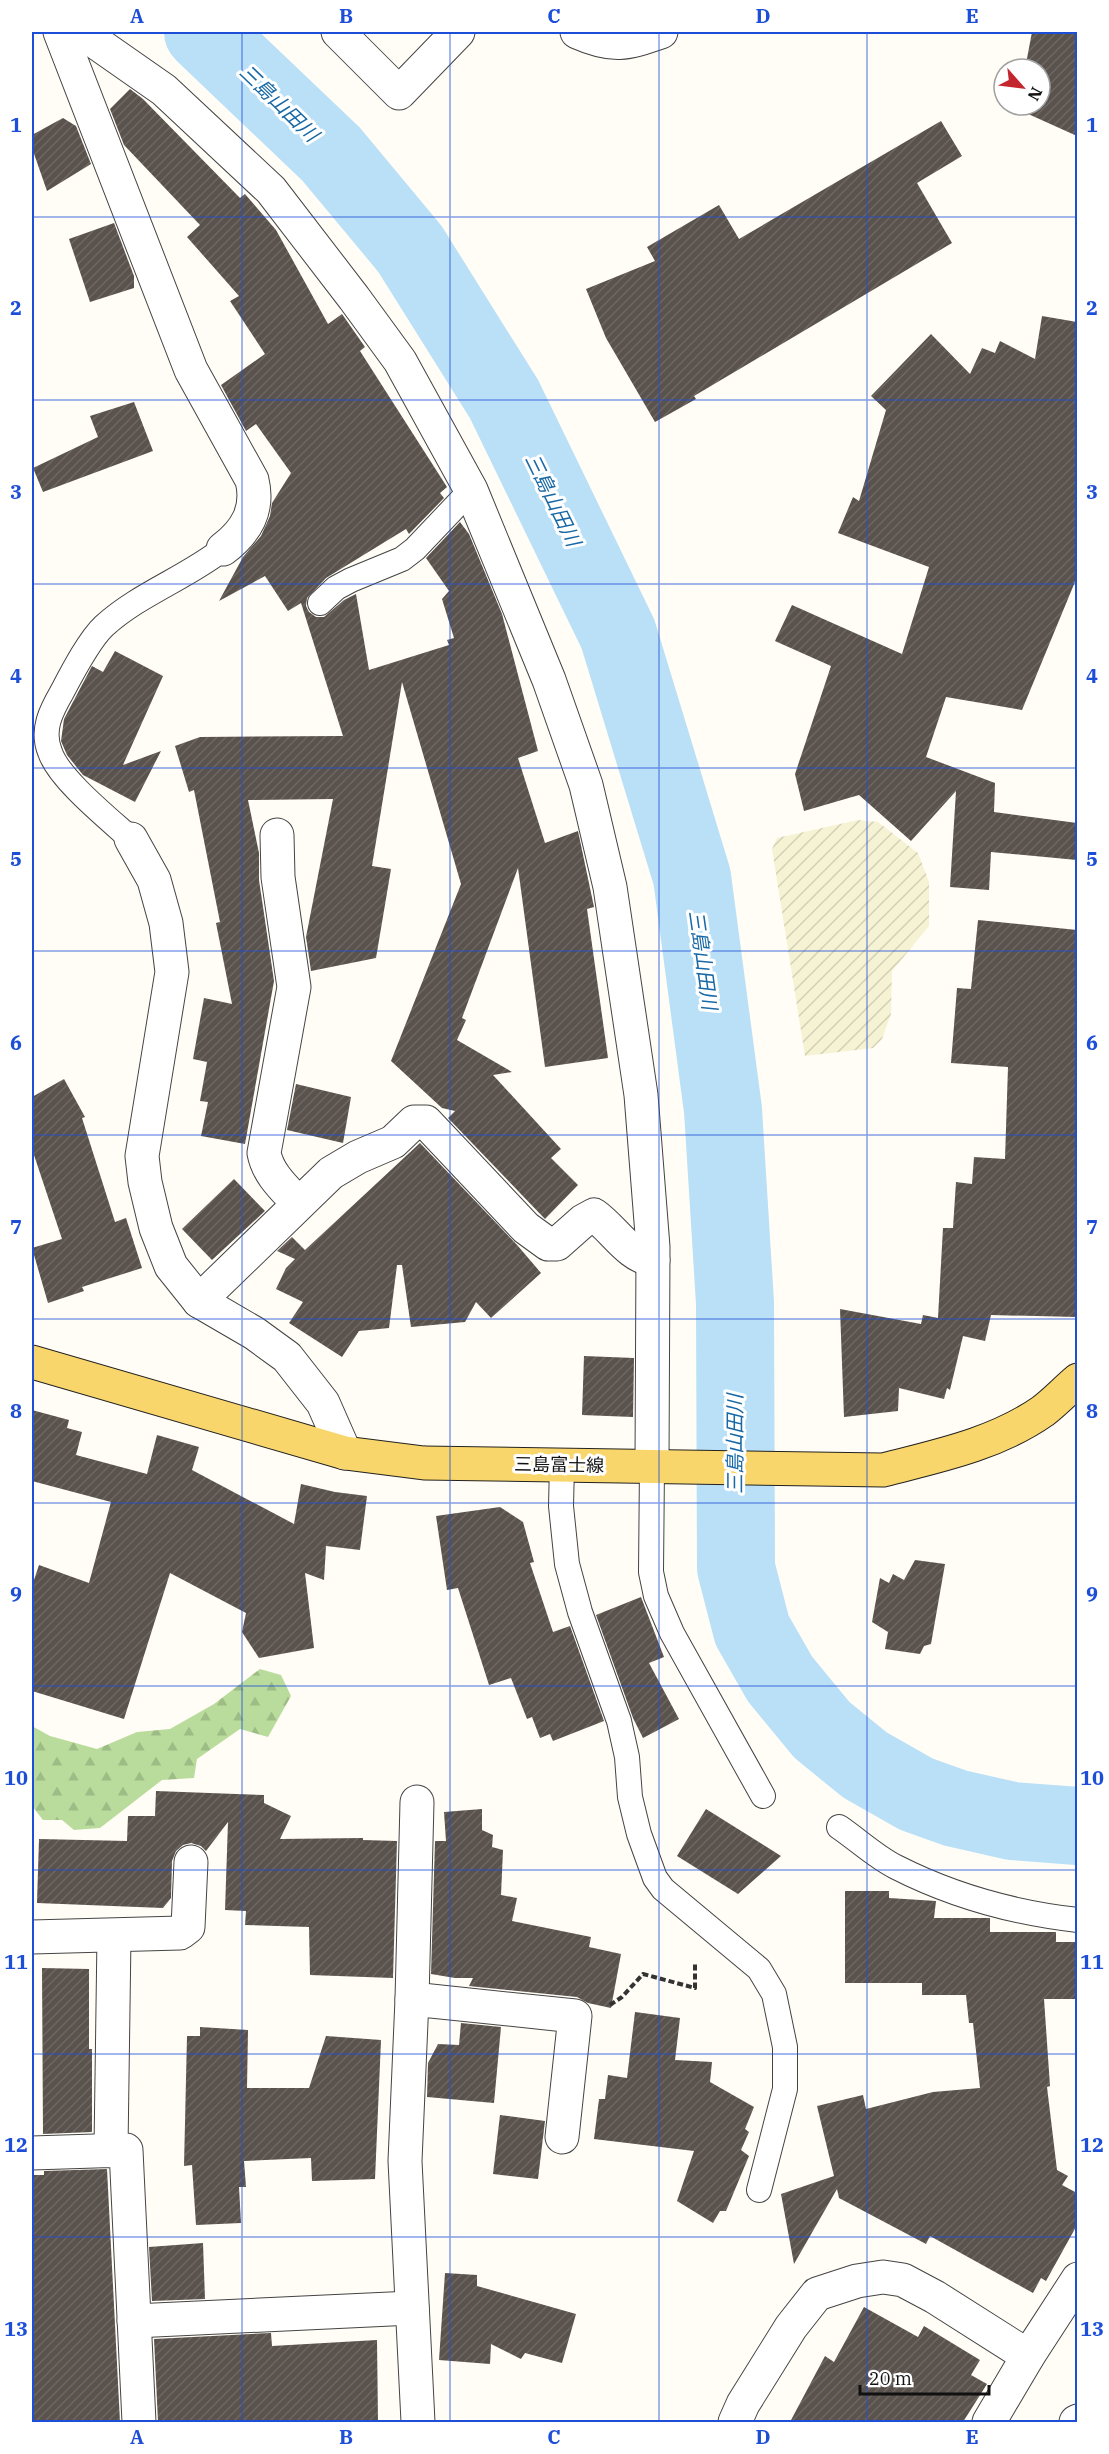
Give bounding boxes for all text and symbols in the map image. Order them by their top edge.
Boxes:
text: A [130,2,144,29]
text: B [339,2,353,29]
text: C [547,2,561,29]
text: D [755,2,771,29]
text: E [965,2,979,29]
north arrow [992,57,1052,117]
water label: 三島山田川 [234,58,326,148]
text: N [1023,84,1047,104]
text: 1 [10,111,22,138]
text: 1 [1086,111,1098,138]
text: 2 [10,294,22,321]
text: 2 [1086,294,1098,321]
water label: 三島山田川 [519,449,588,552]
text: 3 [10,478,22,505]
text: 3 [1086,478,1098,505]
text: 4 [10,662,22,689]
text: 4 [1086,662,1098,689]
text: 5 [10,845,22,872]
text: 5 [1086,845,1098,872]
water label: 三島山田川 [683,909,724,1013]
text: 6 [10,1029,22,1056]
text: 6 [1086,1029,1098,1056]
text: 7 [10,1213,22,1240]
text: 7 [1086,1213,1098,1240]
water label: 三島山田川 [721,1392,748,1494]
text: 8 [10,1397,22,1424]
text: 8 [1086,1397,1098,1424]
street label: 三島富士線 [514,1452,604,1477]
text: 9 [10,1580,22,1607]
text: 9 [1086,1580,1098,1607]
text: 10 [4,1764,28,1791]
text: 10 [1080,1764,1104,1791]
text: 11 [4,1948,28,1975]
text: 11 [1080,1948,1104,1975]
text: 12 [4,2131,28,2158]
text: 12 [1080,2131,1104,2158]
text: 13 [4,2315,28,2342]
text: 13 [1080,2315,1104,2342]
scale bar [860,2358,989,2396]
text: 20 m [869,2367,912,2390]
text: A [130,2423,144,2450]
text: B [339,2423,353,2450]
text: C [547,2423,561,2450]
text: D [755,2423,771,2450]
text: E [965,2423,979,2450]

